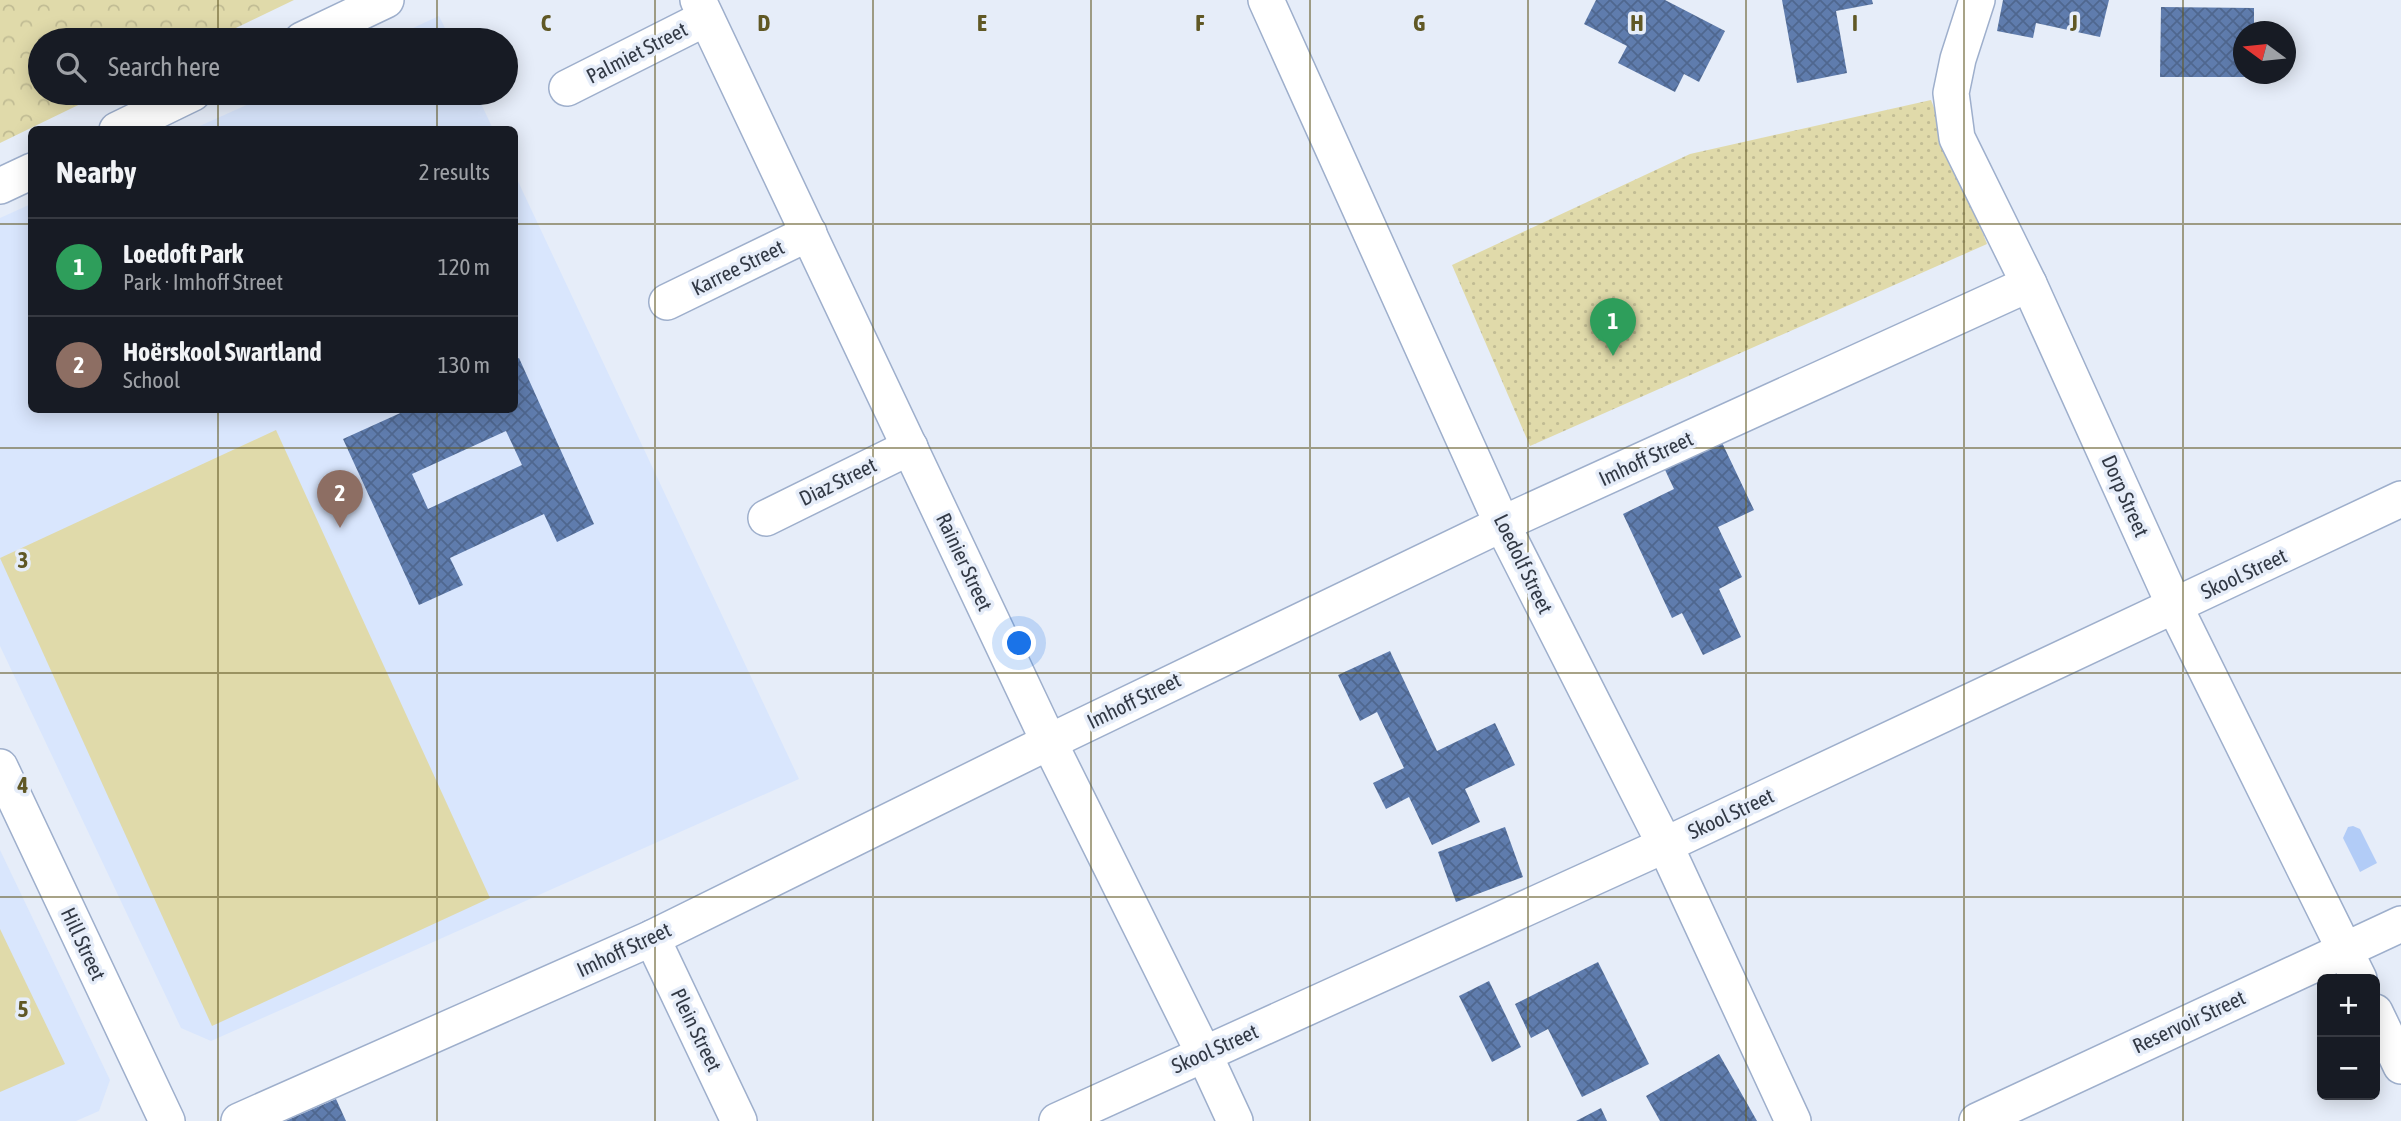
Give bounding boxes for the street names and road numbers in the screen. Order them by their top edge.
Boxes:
street label: Palmiet Street [582,17,691,88]
street label: Karree Street [687,234,788,300]
street label: Imhoff Street [1595,426,1696,490]
street label: Dorp Street [2097,451,2155,540]
street label: Diaz Street [795,452,880,510]
street label: Rainier Street [932,509,998,614]
street label: Loedolf Street [1490,510,1558,617]
street label: Skool Street [2197,543,2290,603]
street label: Imhoff Street [1083,667,1184,733]
street label: Skool Street [1684,783,1777,843]
street label: Hill Street [57,904,111,984]
street label: Imhoff Street [573,917,674,981]
street label: Plein Street [667,984,727,1075]
street label: Reservoir Street [2128,985,2249,1058]
street label: Skool Street [1168,1018,1261,1078]

